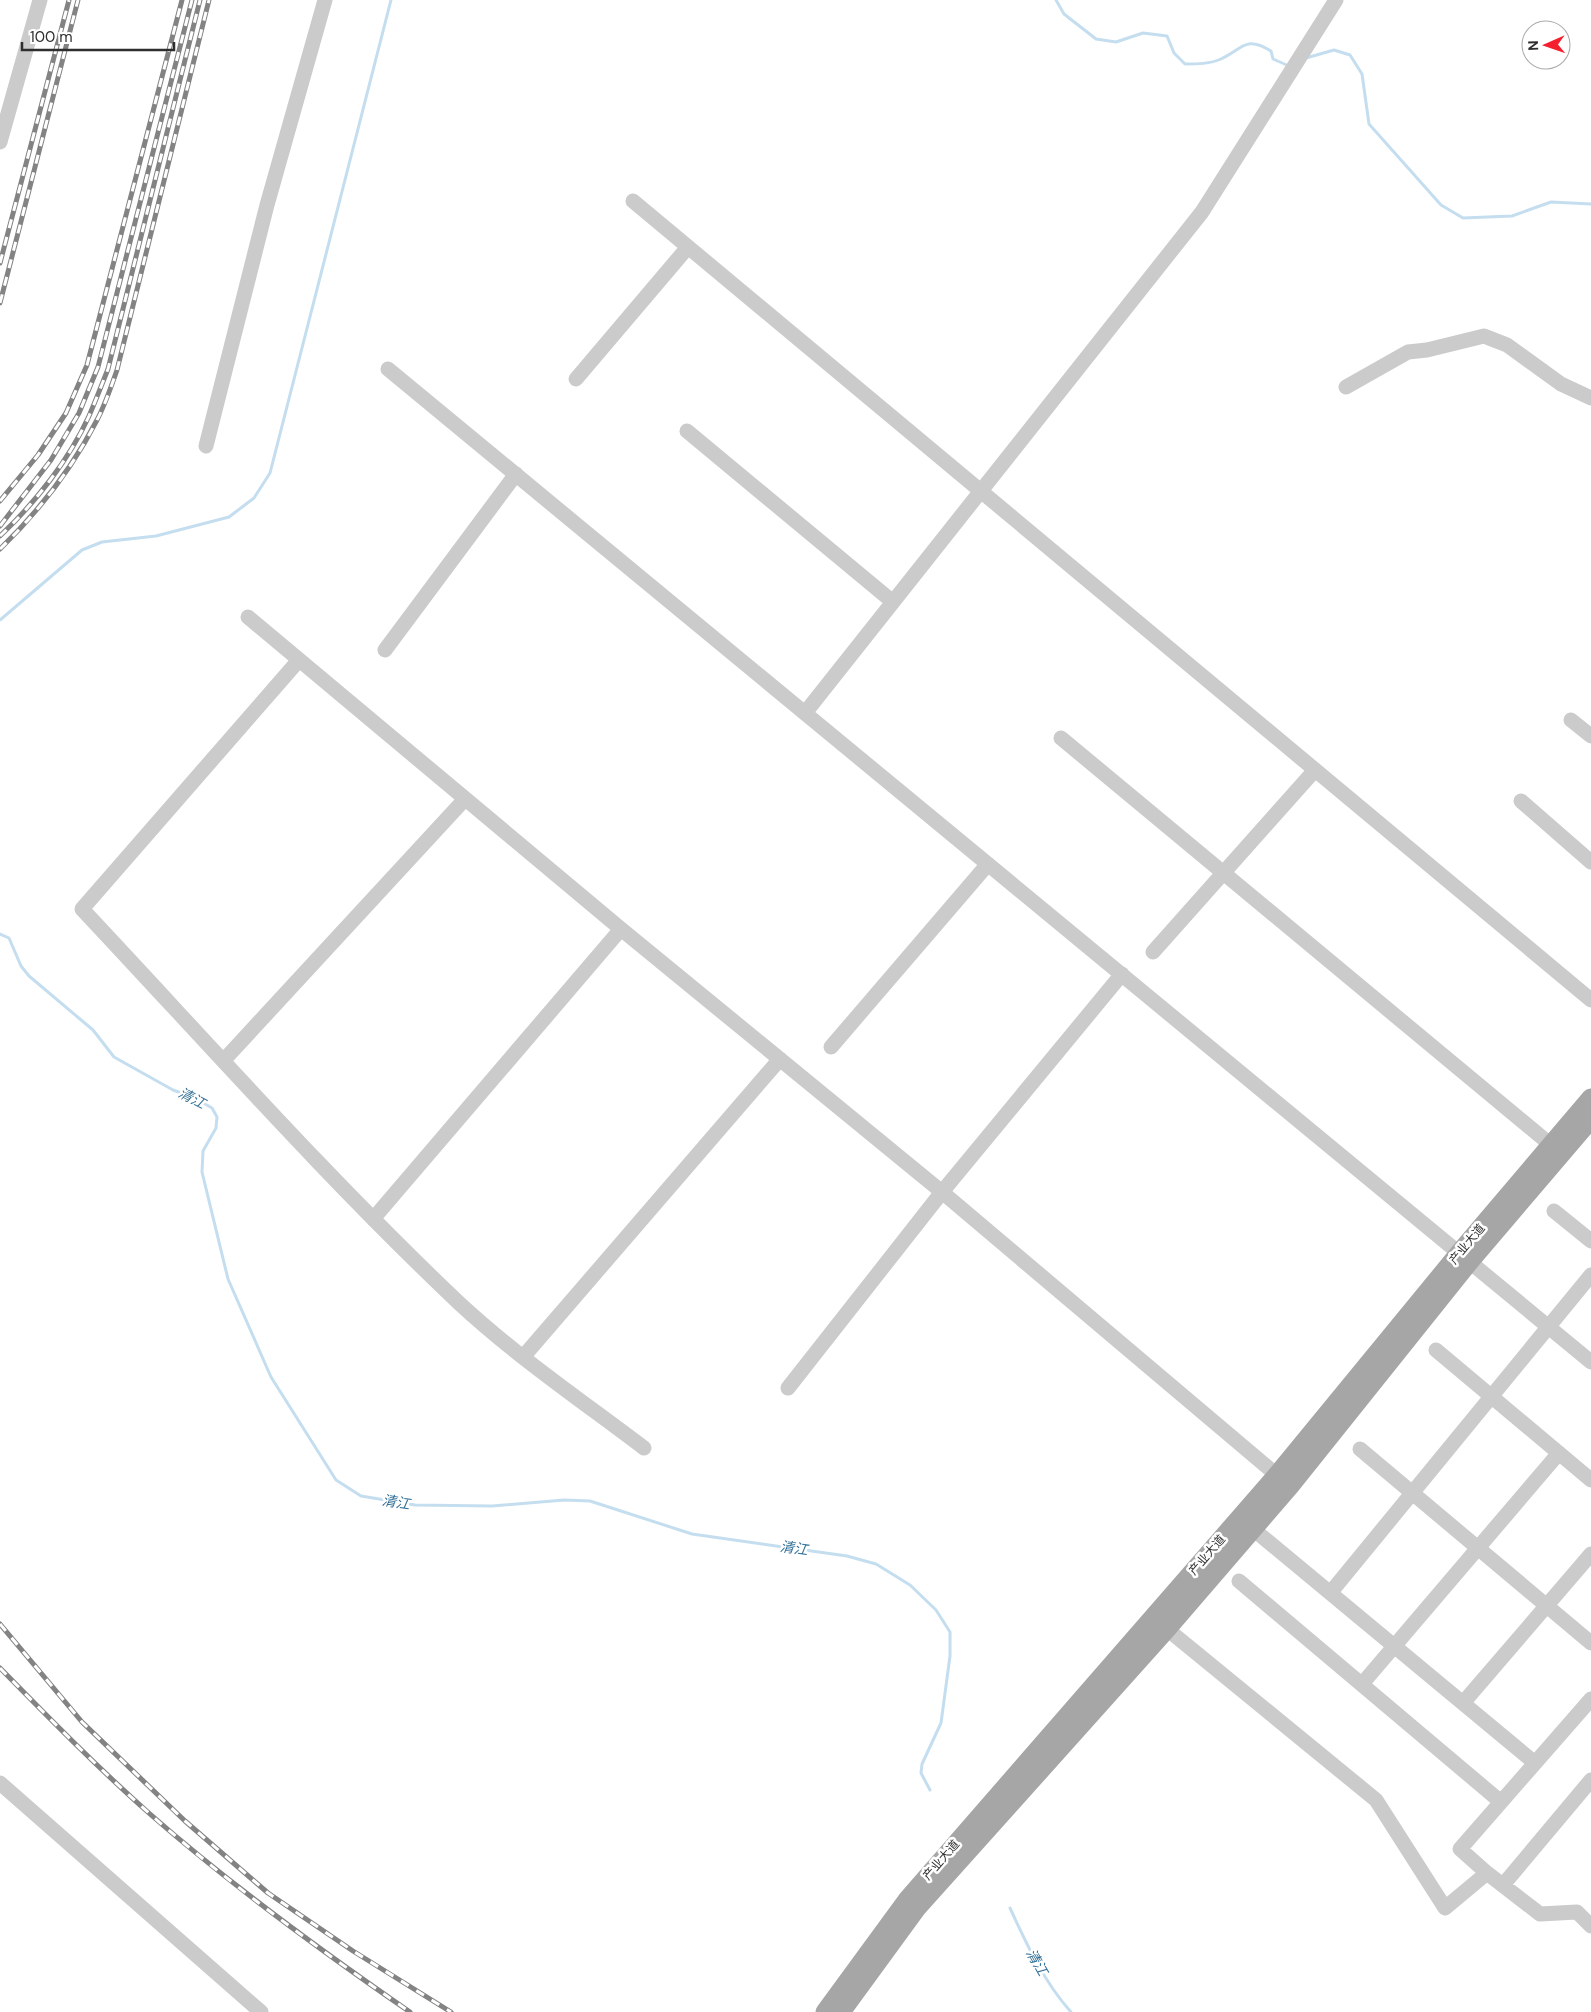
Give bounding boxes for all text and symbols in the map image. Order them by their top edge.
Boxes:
scale bar [22,20,175,52]
north arrow [1521,20,1571,70]
text: 100 m [30,27,73,47]
text: N [1524,40,1542,51]
water label: 清江 [175,1084,210,1113]
street label: 产业大道 [1445,1220,1489,1268]
water label: 清江 [381,1491,413,1513]
street label: 产业大道 [1185,1532,1229,1578]
water label: 清江 [779,1537,811,1559]
street label: 产业大道 [919,1837,963,1883]
water label: 清江 [1022,1945,1053,1980]

